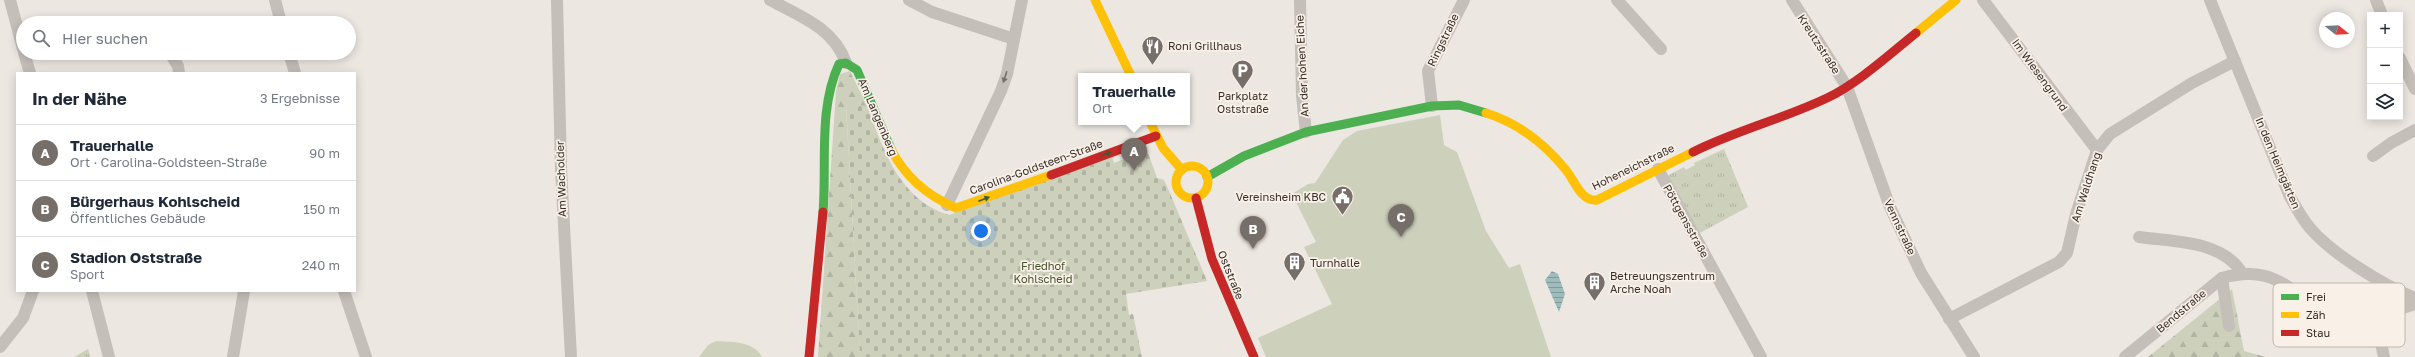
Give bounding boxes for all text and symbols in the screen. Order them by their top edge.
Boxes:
street label: Ringstraße [1424,11,1461,68]
street label: Kreutzstraße [1795,11,1844,76]
north arrow [2319,12,2355,48]
map controls [2367,12,2403,120]
button: + [2367,12,2403,48]
street label: An der hohen Eiche [1292,15,1311,117]
search box [16,16,356,60]
icon: search [30,27,52,49]
text: Hier suchen [62,29,148,47]
restaurant icon: Roni Grillhaus [1140,33,1166,66]
street label: Im Wiesengrund [2010,36,2071,113]
place label: Roni Grillhaus [1168,39,1242,52]
button: − [2367,48,2403,84]
parking icon: Parkplatz Oststraße [1230,57,1256,90]
one-way arrow [1002,72,1008,84]
popup [1078,73,1190,125]
street label: Am Langenberg [856,76,901,158]
text: Trauerhalle [1092,82,1176,100]
button: layers [2367,84,2403,120]
text: In der Nähe [32,88,127,109]
place label: Parkplatz Oststraße [1217,89,1269,115]
text: 3 Ergebnisse [260,90,340,106]
text: Ort [1092,100,1112,116]
street label: In den Heimgärten [2253,115,2304,210]
text: Trauerhalle [70,136,154,154]
street label: Carolina-Goldsteen-Straße [967,136,1104,197]
pin: A [1121,138,1147,171]
street label: Am Wacholder [553,140,568,217]
street label: Hoheneichstraße [1589,141,1676,192]
text: A [40,145,50,161]
text: 90 m [309,145,340,161]
street label: Am Waldhang [2068,150,2103,224]
one-way arrow [1101,151,1113,157]
text: Ort · Carolina-Goldsteen-Straße [70,154,267,170]
street label: Pöttgensstraße [1661,182,1712,260]
public building icon: Vereinsheim KBC [1329,184,1355,217]
place label: Vereinsheim KBC [1236,190,1326,203]
text: Bürgerhaus Kohlscheid [70,192,240,210]
one-way arrow [979,195,991,201]
street label: Vennstraße [1882,197,1919,257]
text: B [40,201,50,217]
text: 150 m [303,201,340,217]
pin: C [1388,204,1414,237]
text: Öffentliches Gebäude [70,210,206,226]
pin: B [1240,216,1266,249]
your location [971,221,991,241]
text: Stadion Oststraße [70,248,202,266]
street label: Oststraße [1216,248,1247,301]
building icon: Turnhalle [1281,250,1307,283]
place label: Turnhalle [1310,256,1360,269]
text: C [40,257,50,273]
text: 240 m [302,257,340,273]
park label: Friedhof Kohlscheid [1014,259,1072,285]
text: Sport [70,266,105,282]
building icon: Betreuungszentrum Arche Noah [1581,269,1607,302]
place label: Betreuungszentrum Arche Noah [1610,269,1715,295]
legend [2273,283,2405,347]
street label: Bendstraße [2153,286,2208,335]
text: Frei [2306,290,2326,303]
text: Zäh [2306,308,2326,321]
text: Stau [2306,326,2330,339]

